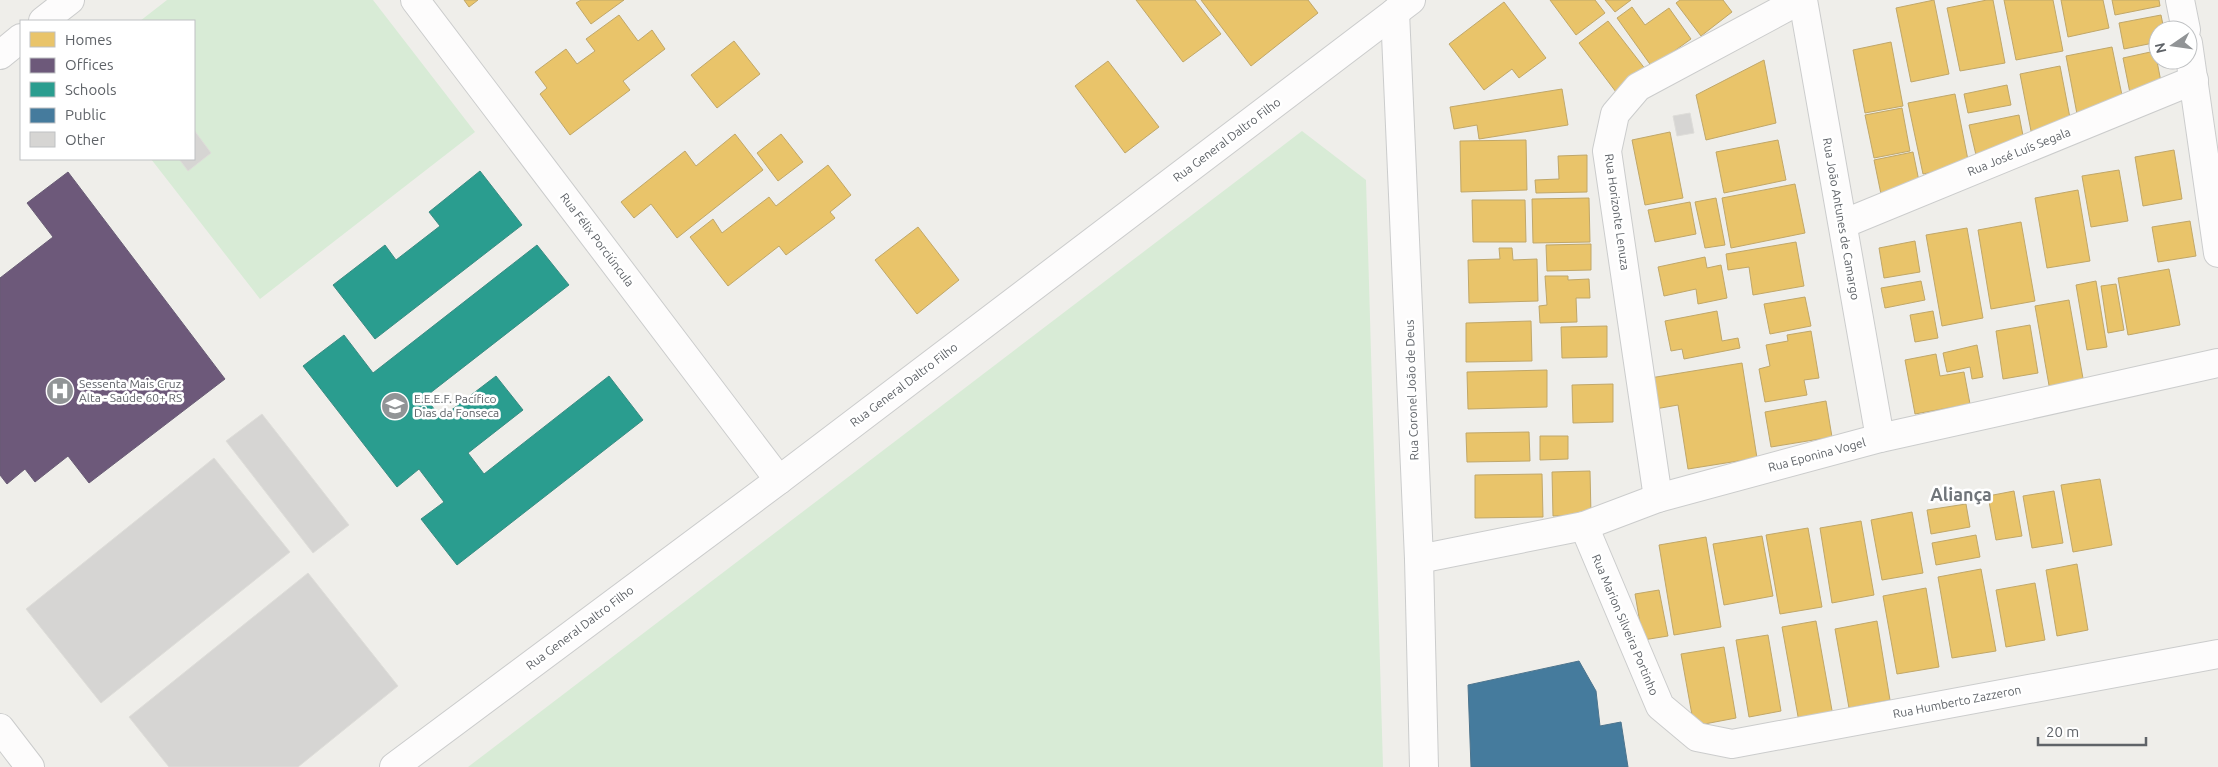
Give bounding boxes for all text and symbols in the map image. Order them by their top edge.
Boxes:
legend [20,20,195,160]
north arrow [2148,20,2198,70]
text: Homes [65,31,112,48]
text: N [2151,41,2169,55]
text: Offices [65,56,113,73]
text: Schools [65,81,116,98]
street label: Rua General Daltro Filho [1170,95,1283,184]
text: Public [65,106,106,123]
street label: Rua José Luís Segala [1965,125,2072,178]
text: Other [65,131,105,148]
street label: Rua João Antunes de Camargo [1821,137,1862,301]
street label: Rua Horizonte Lenuza [1603,153,1632,271]
street label: Rua Félix Porciúncula [558,190,637,289]
street label: Rua Coronel João de Deus [1403,319,1420,461]
street label: Rua General Daltro Filho [847,340,960,429]
hospital icon: Sessenta Mais Cruz Alta - Saúde 60+ RS [45,376,75,406]
place label: Sessenta Mais Cruz Alta - Saúde 60+ RS [79,377,182,404]
school or university icon: E.E.E.F. Pacífico Dias da Fonseca [380,391,410,421]
place label: E.E.E.F. Pacífico Dias da Fonseca [414,392,499,419]
street label: Rua Eponina Vogel [1767,435,1867,474]
district label: Aliança [1930,484,1992,505]
street label: Rua Marion Silveira Portinho [1590,552,1661,697]
street label: Rua General Daltro Filho [523,583,636,672]
street label: Rua Humberto Zazzeron [1892,683,2022,720]
scale bar [2038,714,2146,746]
text: 20 m [2046,723,2079,740]

